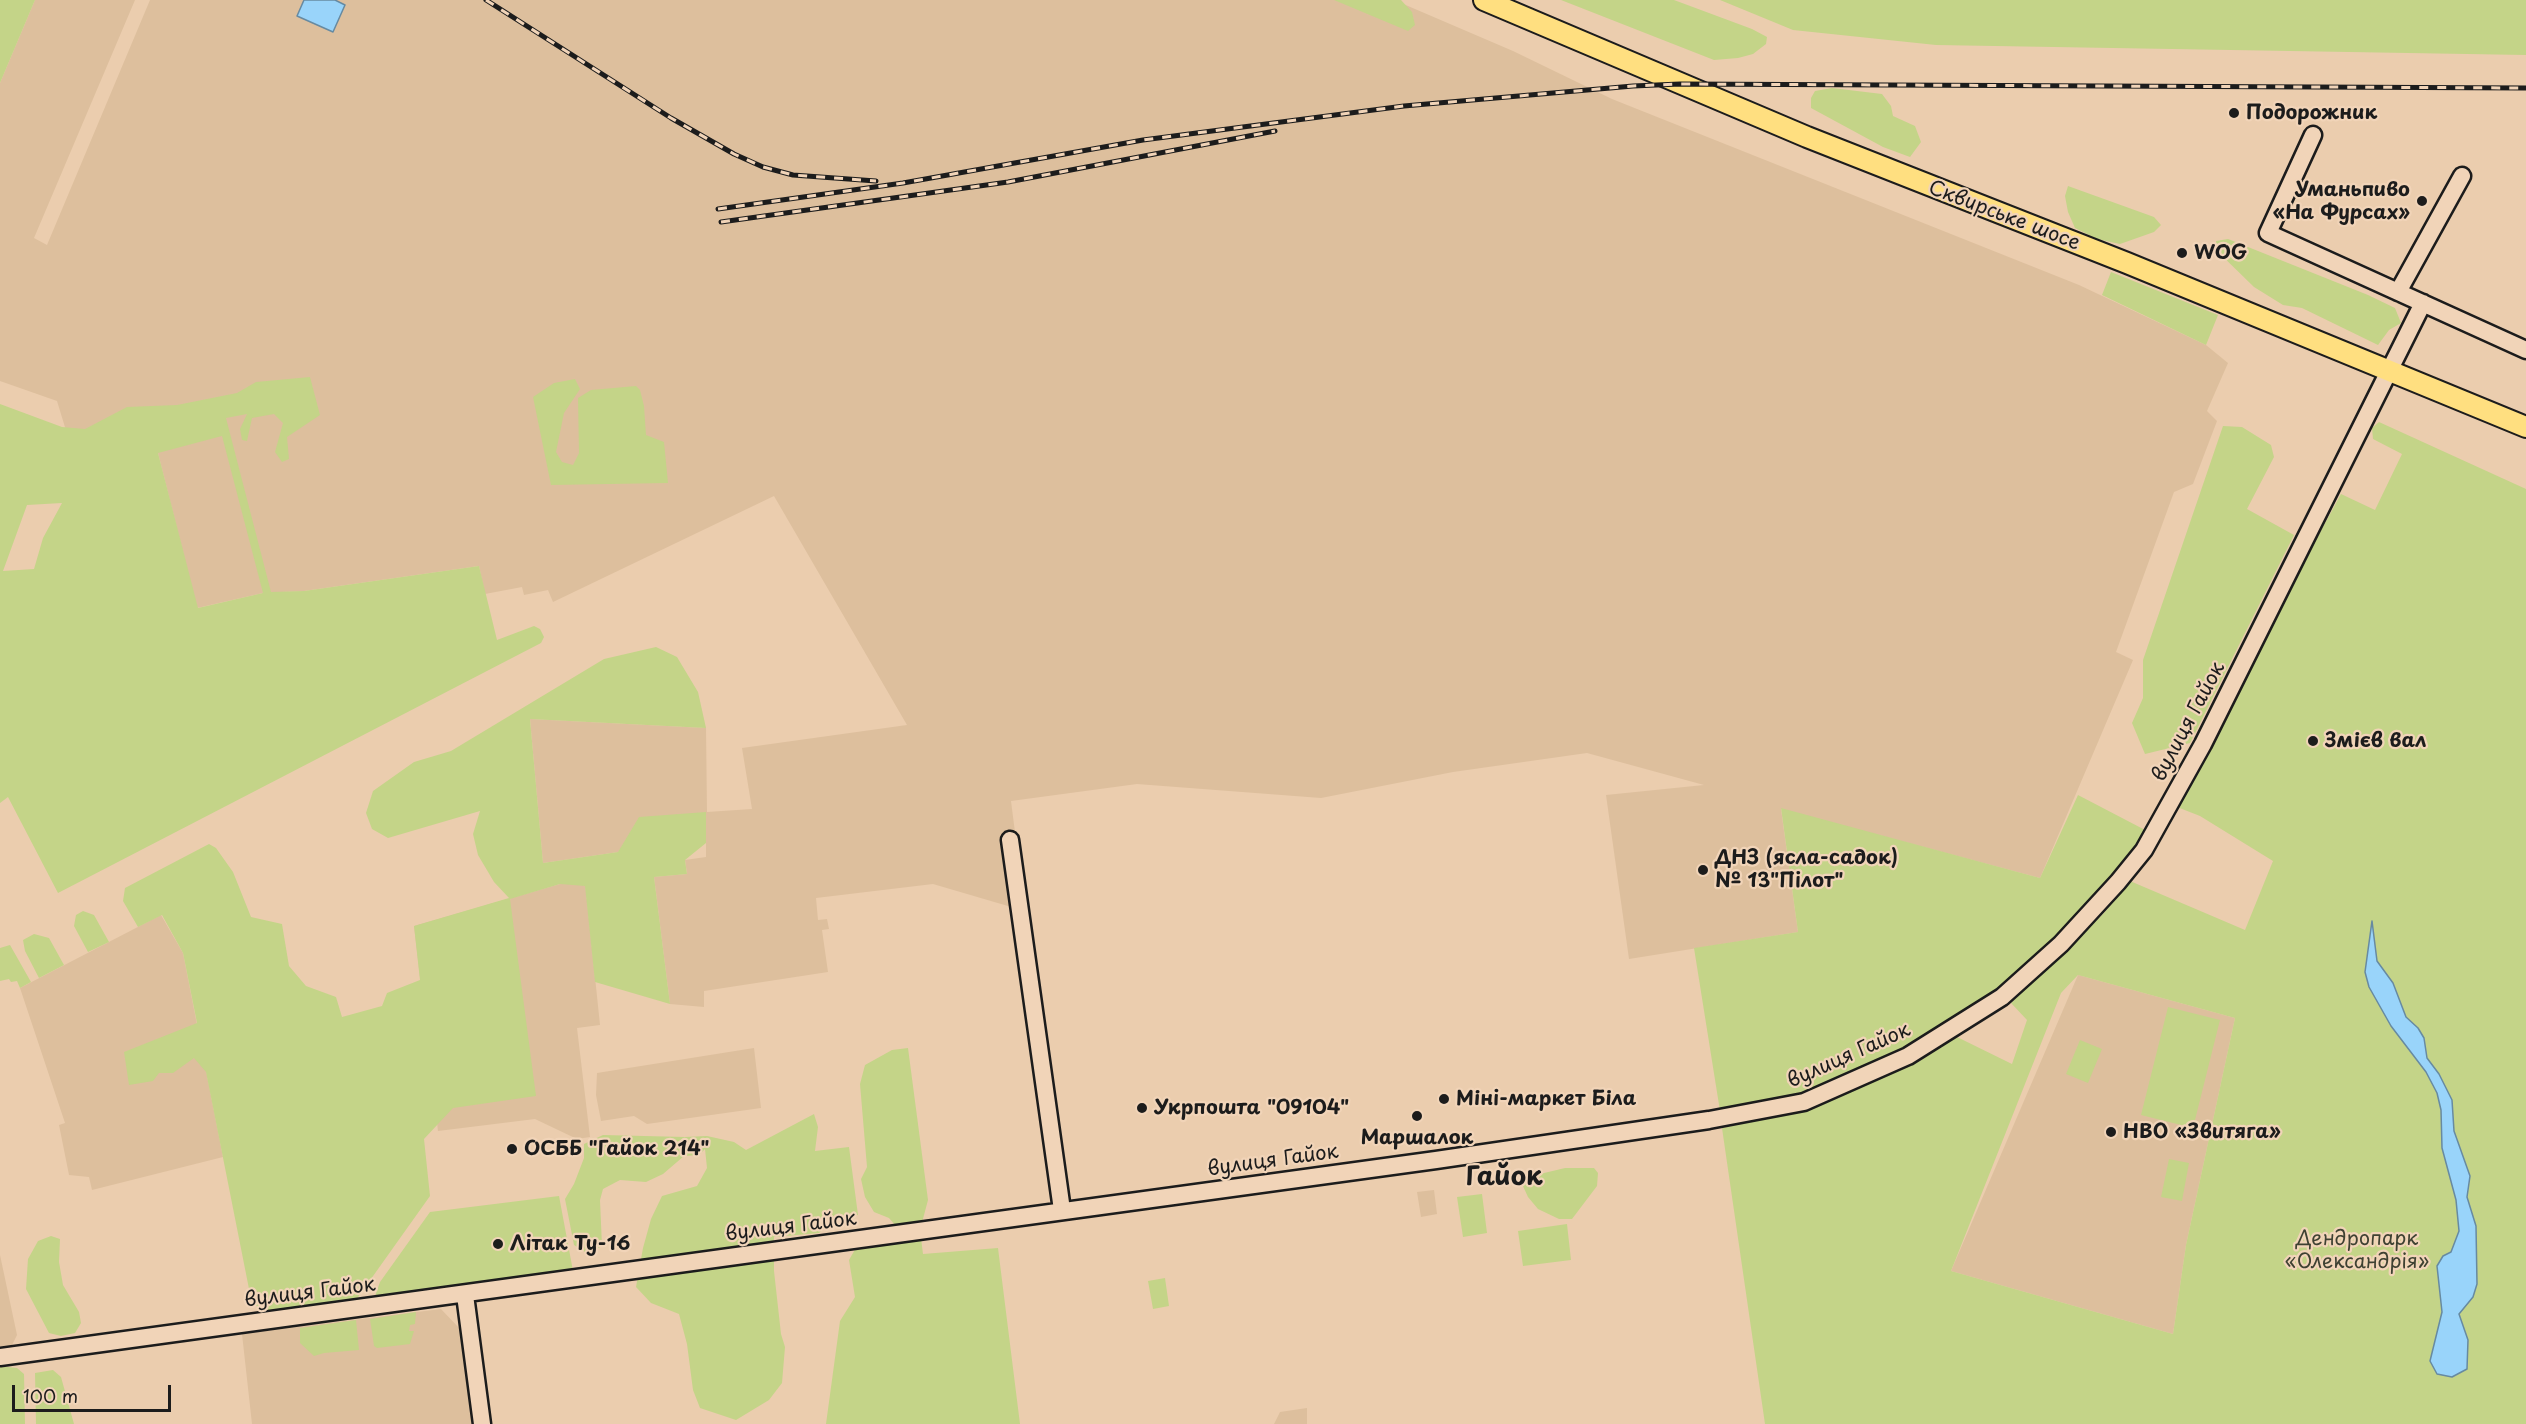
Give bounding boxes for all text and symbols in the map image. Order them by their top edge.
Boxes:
place label: Подорожник [2246,101,2377,125]
marker: Подорожник [2227,106,2241,120]
street label: Сквирське шосе [1925,176,2083,256]
place label: Уманьпиво «На Фурсах» [2273,178,2410,225]
marker: Уманьпиво «На Фурсах» [2415,194,2429,208]
place label: WOG [2194,241,2247,265]
marker: WOG [2175,246,2189,260]
street label: вулиця Гайок [2147,658,2231,786]
place label: Змієв вал [2325,729,2426,753]
marker: Змієв вал [2306,734,2320,748]
place label: ДНЗ (ясла-садок) № 13"Пілот" [1715,846,1898,893]
marker: ДНЗ (ясла-садок) № 13"Пілот" [1696,863,1710,877]
street label: вулиця Гайок [1784,1018,1914,1094]
place label: Міні-маркет Біла [1456,1087,1636,1111]
marker: Міні-маркет Біла [1437,1092,1451,1106]
place label: Укрпошта "09104" [1154,1096,1349,1120]
marker: Укрпошта "09104" [1135,1101,1149,1115]
marker: Маршалок [1410,1109,1424,1123]
place label: НВО «Звитяга» [2123,1120,2281,1144]
marker: НВО «Звитяга» [2104,1125,2118,1139]
place label: Маршалок [1361,1126,1473,1150]
place label: ОСББ "Гайок 214" [524,1137,709,1161]
street label: вулиця Гайок [1206,1140,1340,1182]
marker: ОСББ "Гайок 214" [505,1142,519,1156]
district label: Гайок [1465,1162,1543,1194]
street label: вулиця Гайок [724,1207,858,1247]
park label: Дендропарк «Олександрія» [2285,1227,2429,1274]
place label: Літак Ту-16 [510,1232,630,1256]
marker: Літак Ту-16 [491,1237,505,1251]
street label: вулиця Гайок [243,1273,377,1313]
scale bar [15,1373,174,1411]
text: 100 m [23,1382,78,1409]

